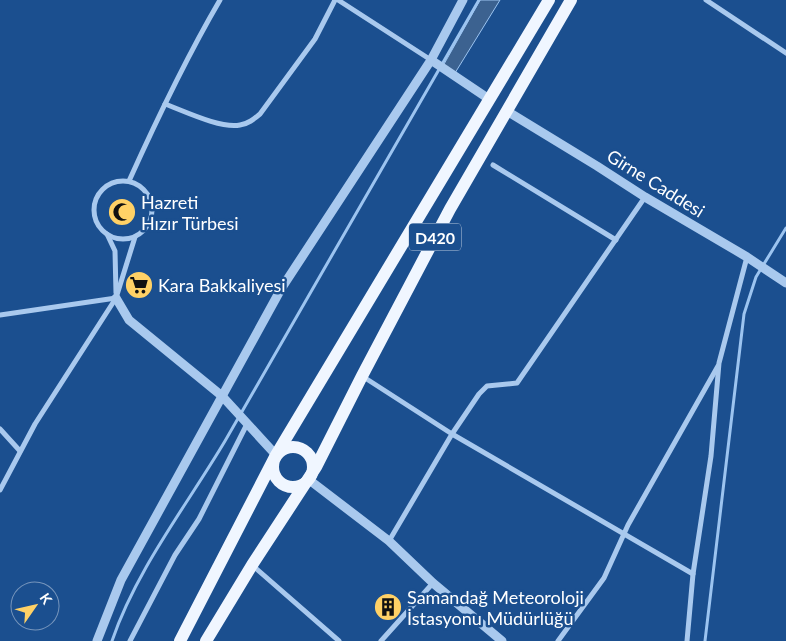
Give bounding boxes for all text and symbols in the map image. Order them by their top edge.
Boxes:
street label: Girne Caddesi [603,144,709,222]
place label: Hazreti Hızır Türbesi [141,191,239,234]
mosque icon: Hazreti Hızır Türbesi [107,197,137,227]
road number: D420 [409,223,461,250]
supermarket icon: Kara Bakkaliyesi [124,270,154,300]
place label: Kara Bakkaliyesi [158,274,286,296]
north arrow [10,581,60,631]
place label: Samandağ Meteoroloji İstasyonu Müdürlüğü [407,586,584,629]
text: K [36,590,56,608]
building icon: Samandağ Meteoroloji İstasyonu Müdürlüğü [373,592,403,622]

